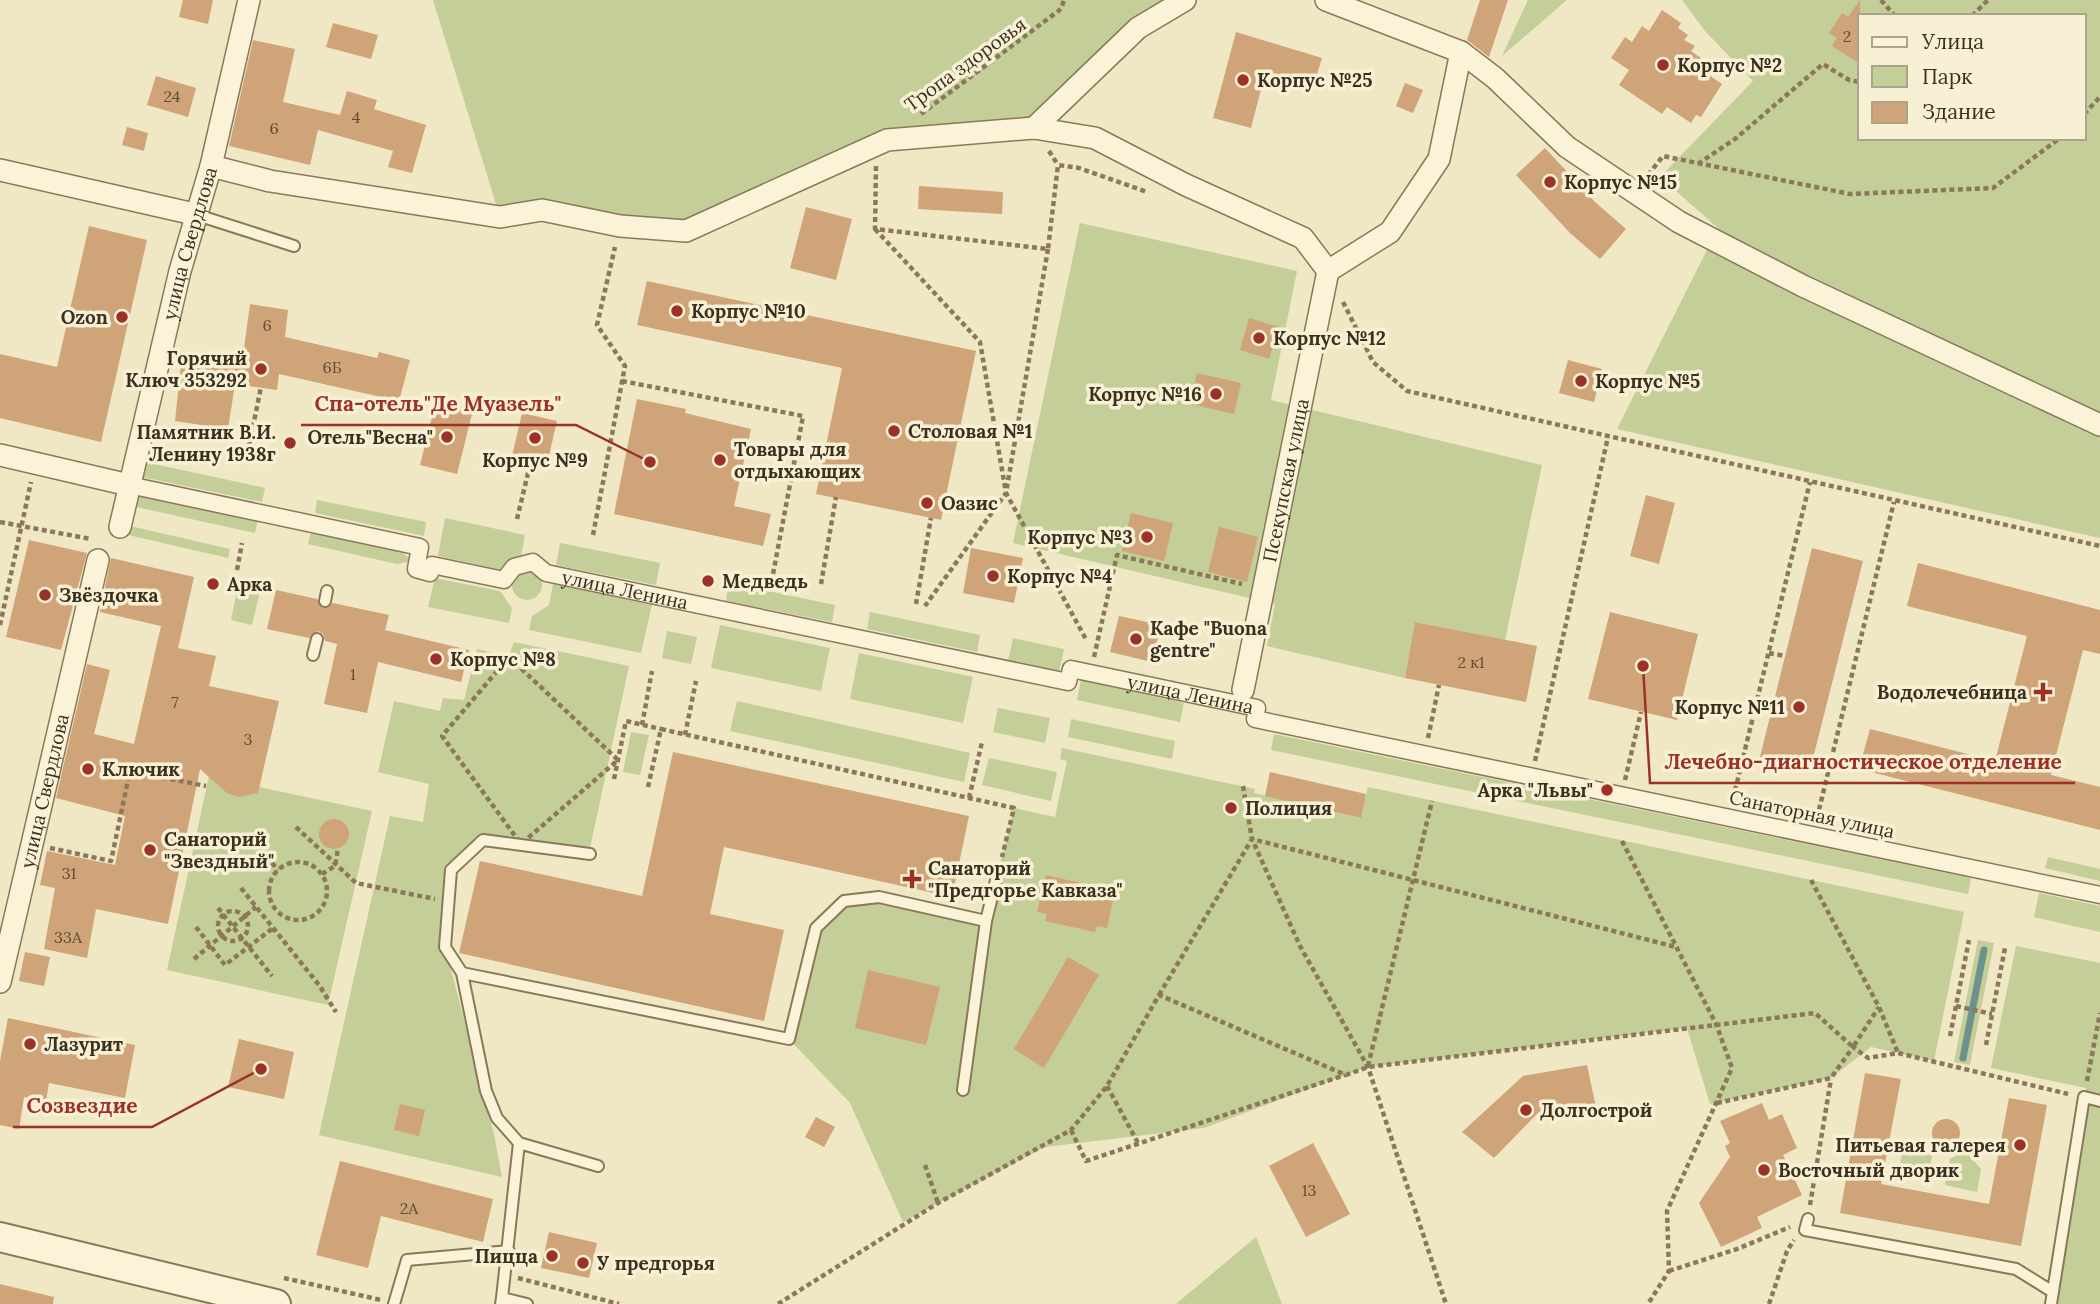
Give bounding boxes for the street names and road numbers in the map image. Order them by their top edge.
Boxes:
street label: Тропа здоровья [899,12,1031,116]
street label: улица Свердлова [157,164,222,322]
street label: Псекупская улица [1257,396,1314,564]
street label: улица Ленина [560,565,690,614]
street label: улица Ленина [1125,669,1256,719]
street label: улица Свердлова [15,711,74,871]
street label: Санаторная улица [1727,785,1897,843]

